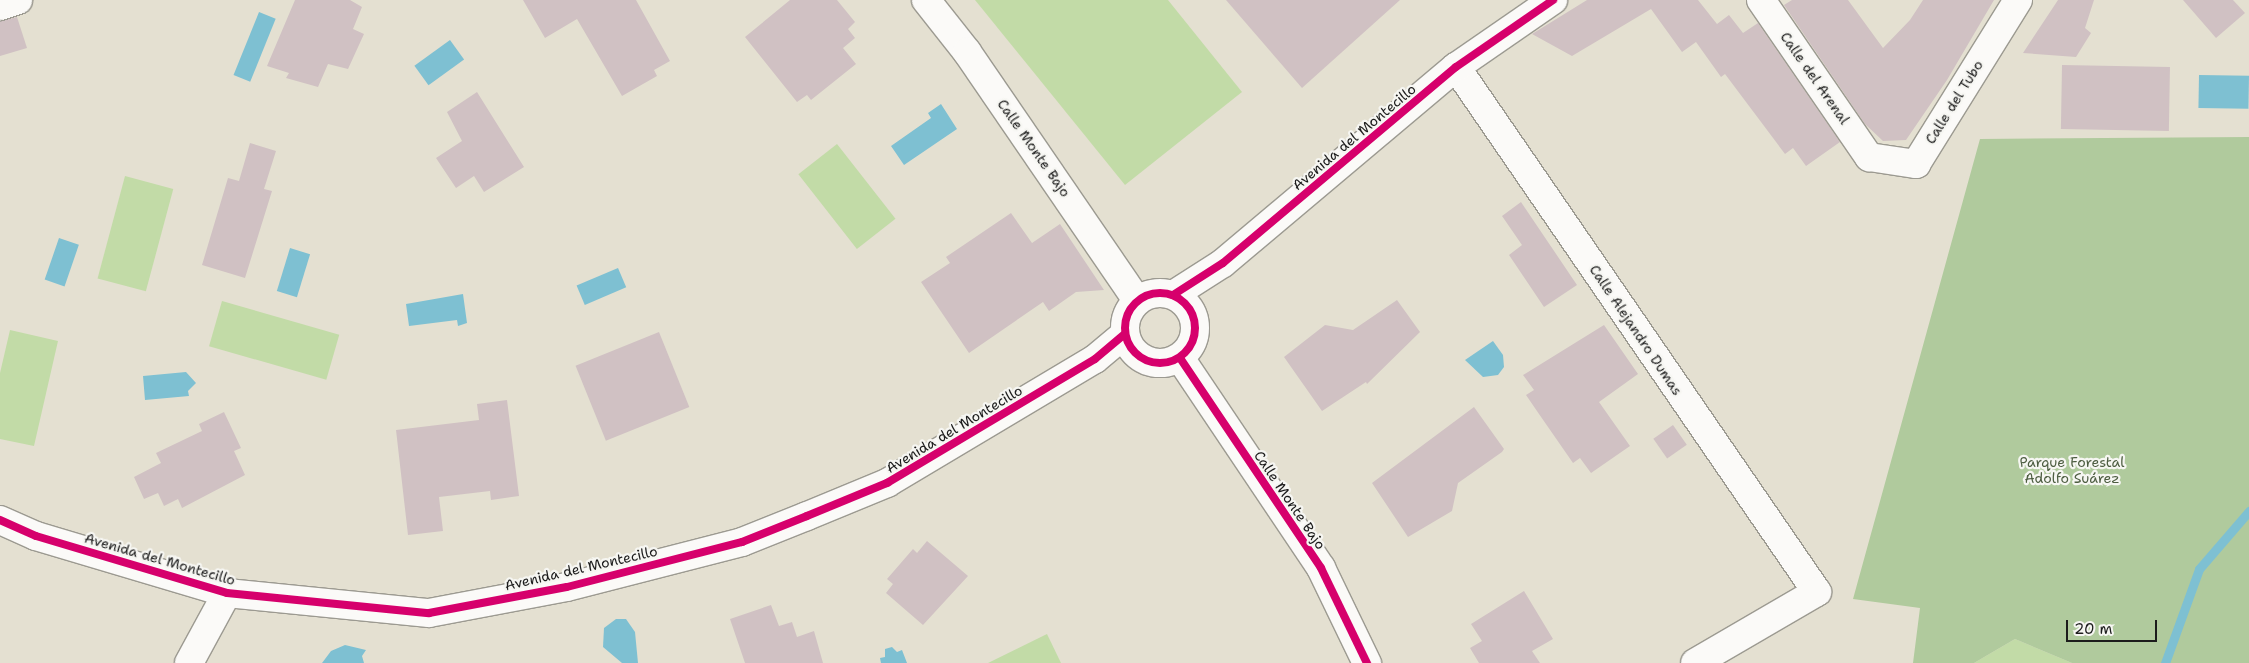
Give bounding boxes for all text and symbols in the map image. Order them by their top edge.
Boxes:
street label: Calle del Arenal [1777,29,1853,127]
street label: Calle del Tubo [1922,57,1986,147]
street label: Avenida del Montecillo [1289,80,1419,194]
street label: Calle Monte Bajo [994,96,1074,200]
street label: Calle Alejandro Dumas [1586,262,1686,398]
street label: Avenida del Montecillo [883,382,1025,476]
street label: Calle Monte Bajo [1251,447,1329,553]
park label: Parque Forestal Adolfo Suárez [2019,454,2125,487]
street label: Avenida del Montecillo [83,529,237,589]
street label: Avenida del Montecillo [503,542,659,594]
scale bar [2069,610,2160,642]
text: 20 m [2074,619,2113,639]

